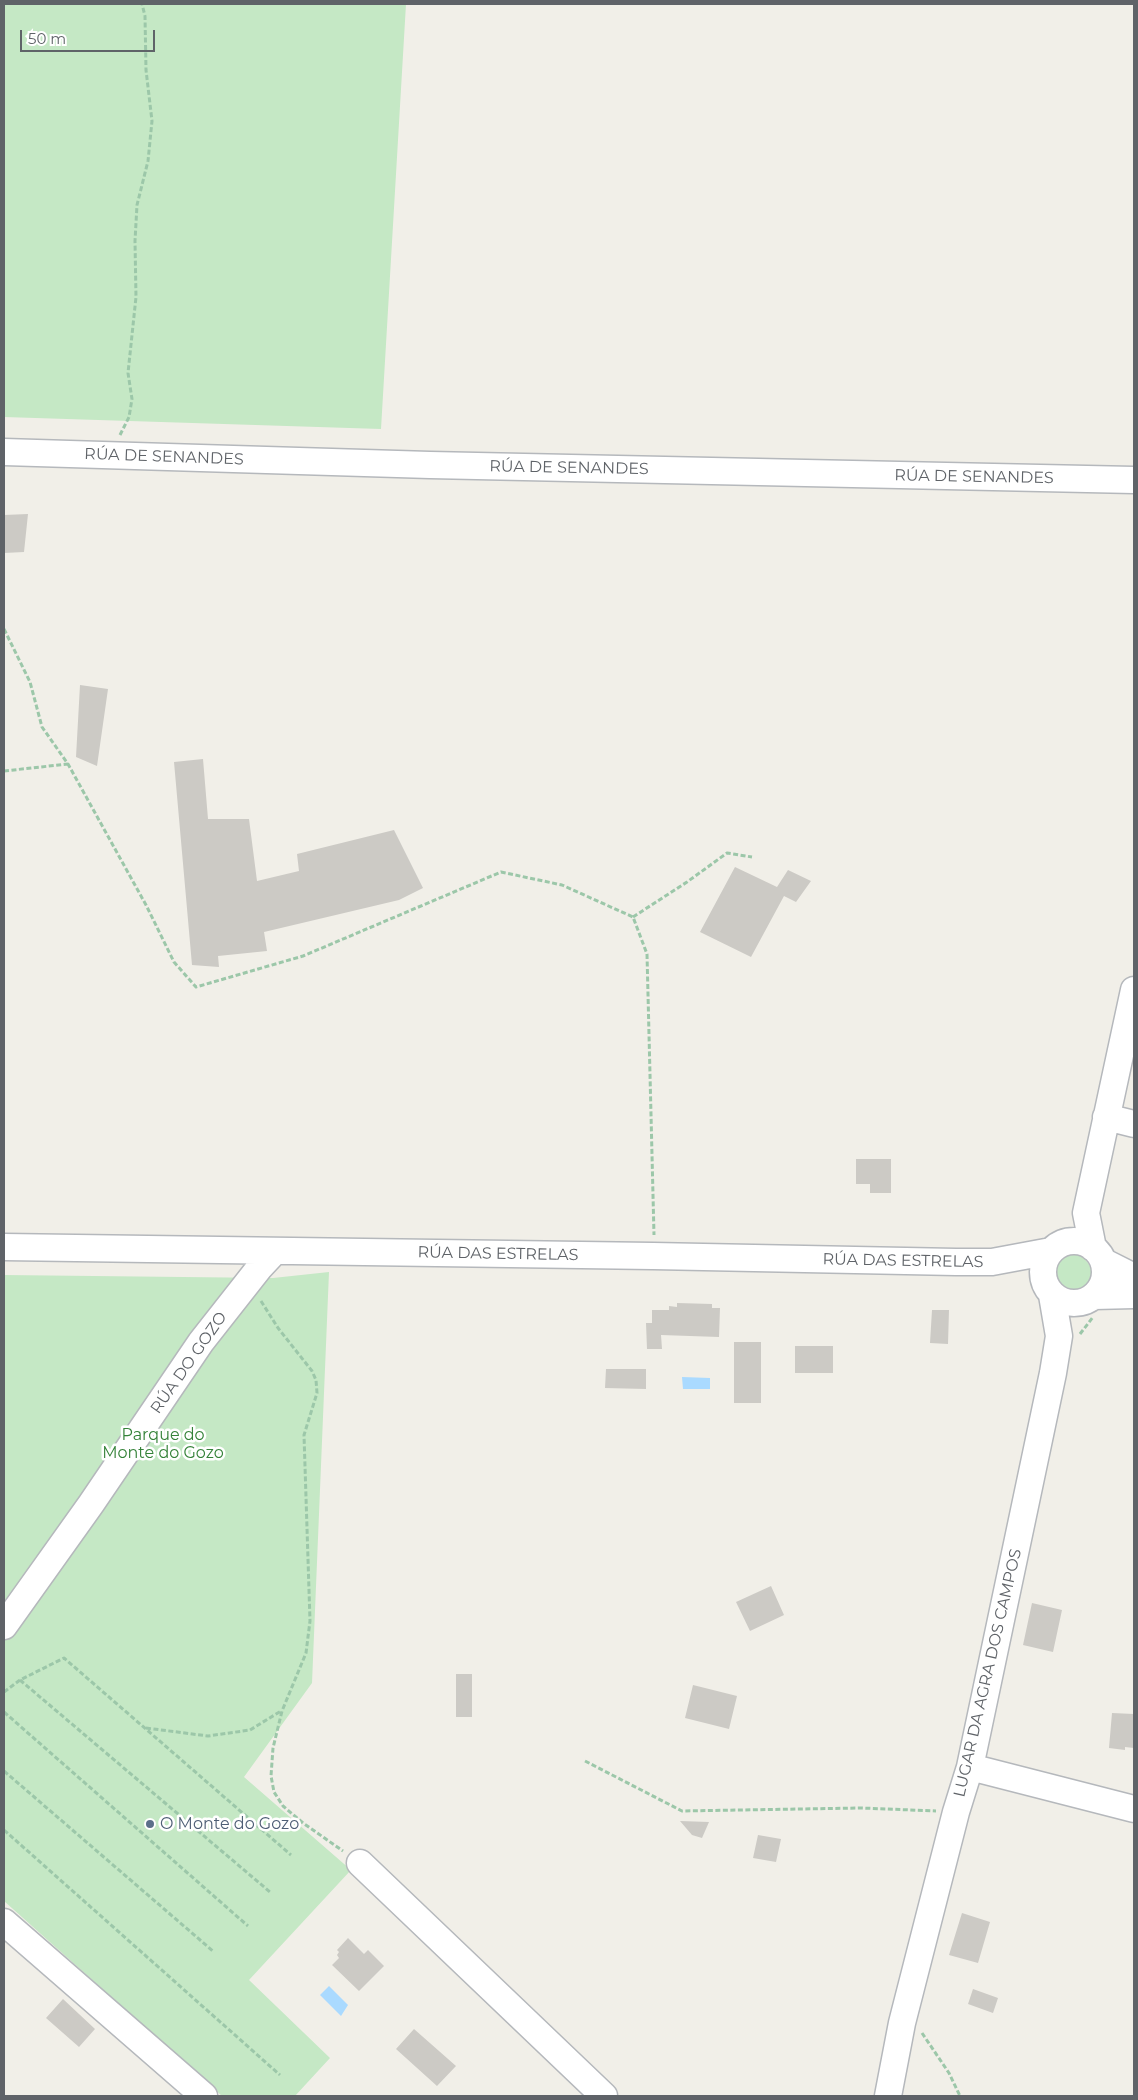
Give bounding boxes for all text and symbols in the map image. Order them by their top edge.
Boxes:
scale bar [22,20,158,52]
text: 50 m [28,29,66,48]
street label: RÚA DE SENANDES [84,445,244,469]
street label: RÚA DE SENANDES [489,457,649,479]
street label: RÚA DE SENANDES [894,466,1054,488]
street label: RÚA DAS ESTRELAS [417,1243,579,1265]
street label: RÚA DAS ESTRELAS [822,1250,984,1272]
street label: RÚA DO GOZO [147,1308,231,1418]
park label: Parque do Monte do Gozo [102,1425,224,1463]
street label: LUGAR DA AGRA DOS CAMPOS [950,1547,1026,1799]
place label: O Monte do Gozo [160,1814,299,1834]
marker: O Monte do Gozo [144,1818,156,1830]

